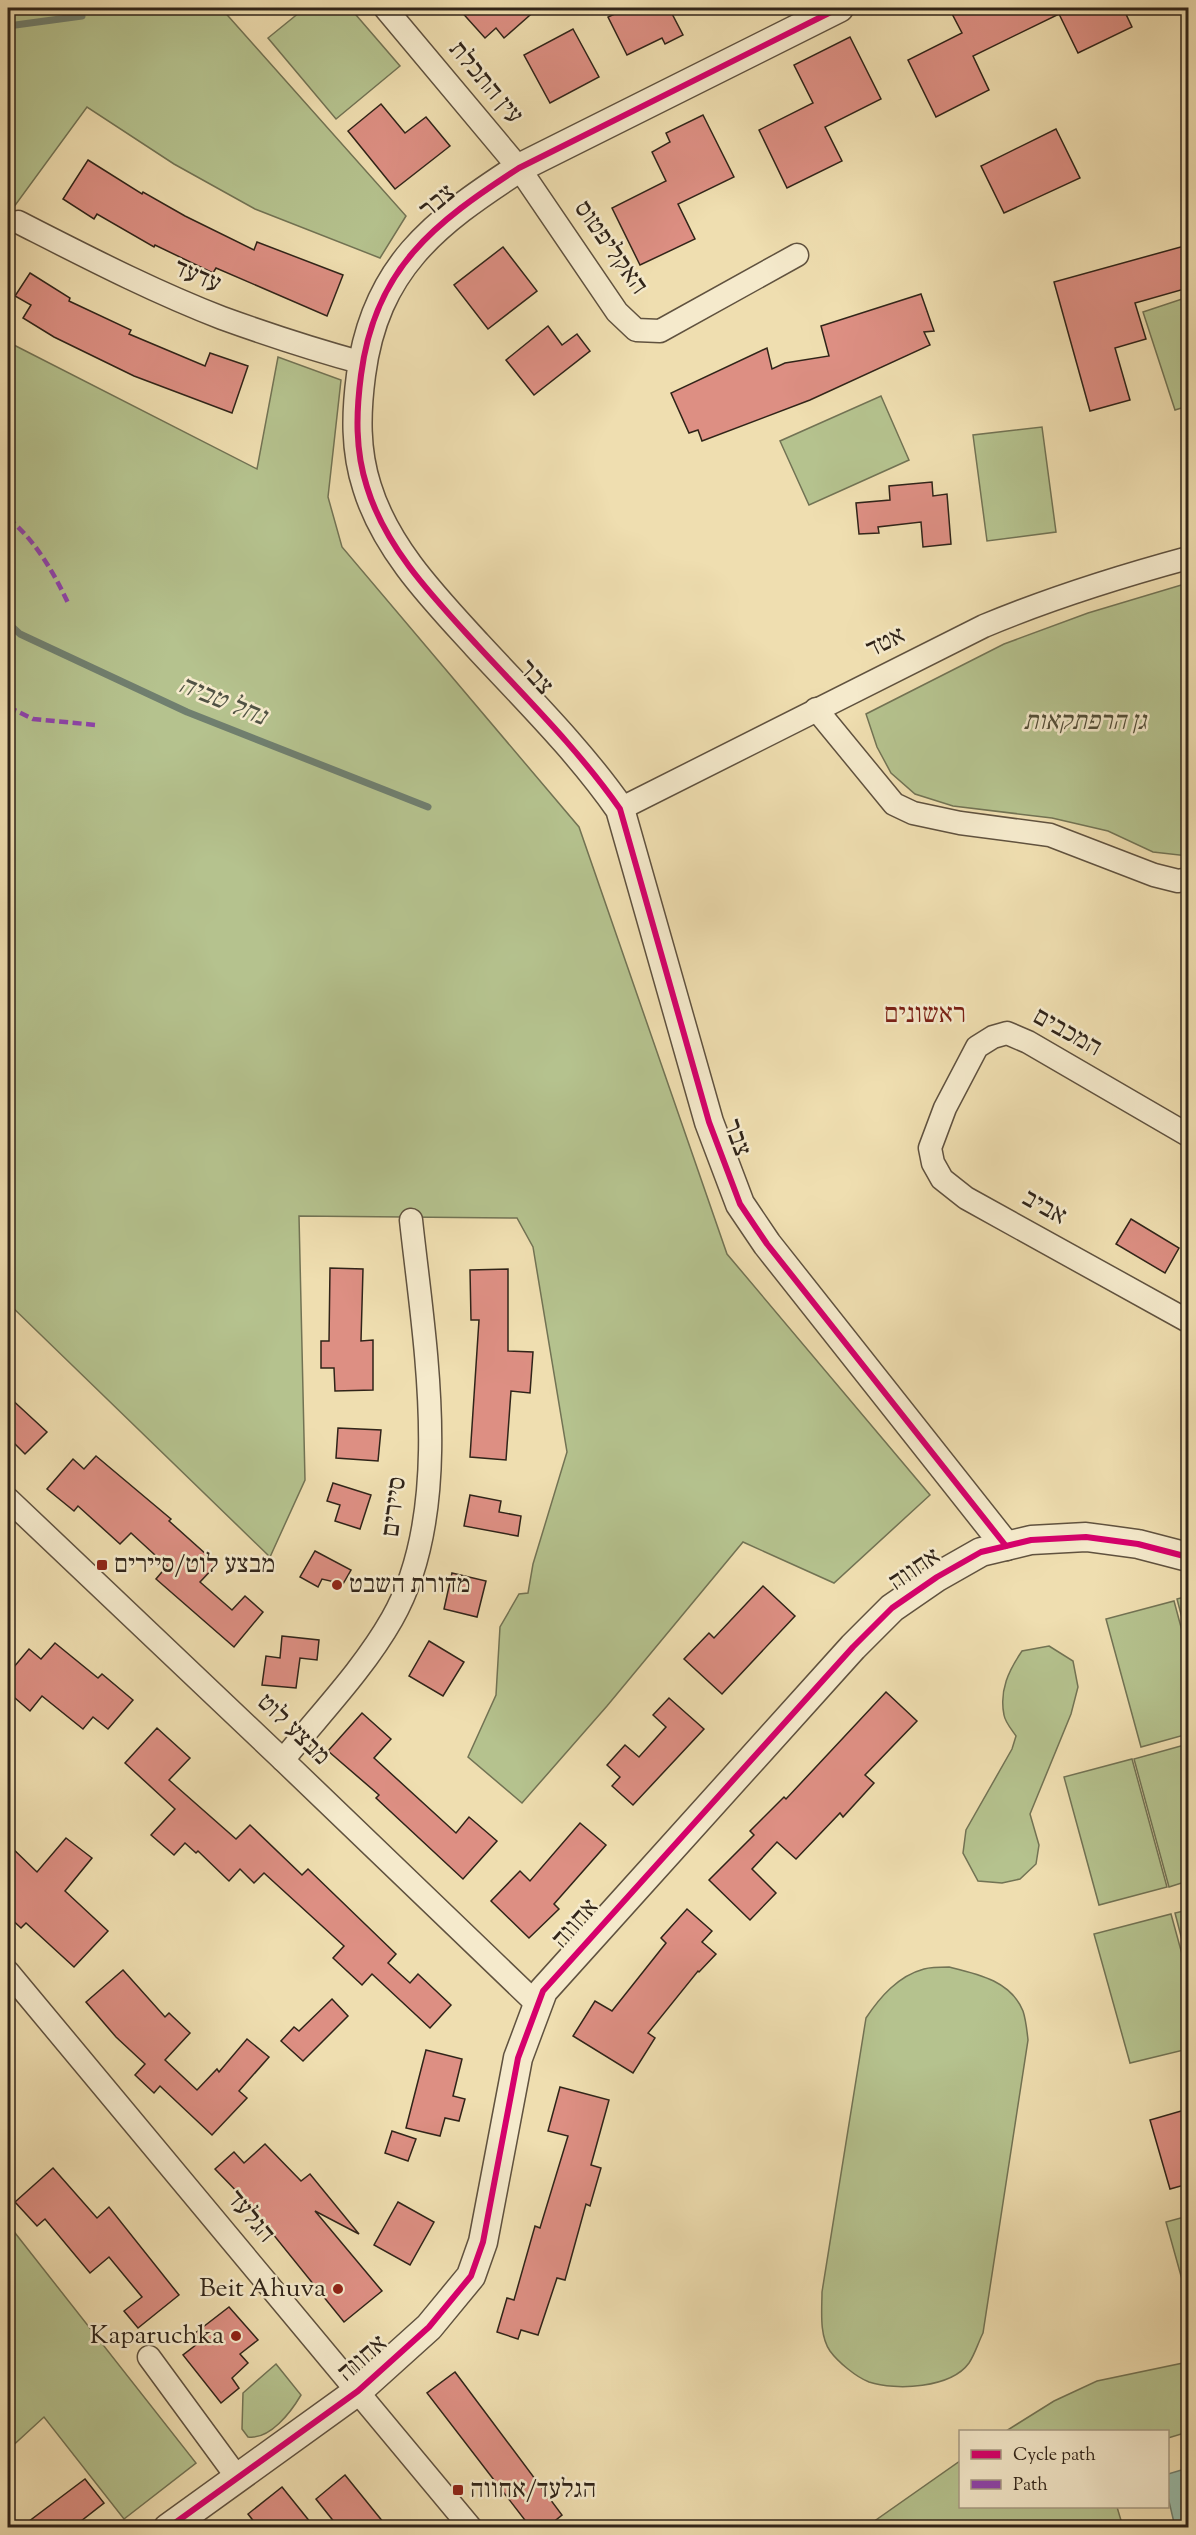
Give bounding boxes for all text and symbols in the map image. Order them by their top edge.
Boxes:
street label: עין התכלת [439,33,531,133]
street label: צבר [412,176,464,228]
street label: האקליפטוס [564,193,656,303]
street label: עדעד [168,251,226,303]
street label: אטד [860,618,912,668]
street label: צבר [509,652,561,704]
water label: נחל טביה [172,667,274,738]
park label: גן הרפתקאות [1024,704,1148,741]
district label: ראשונים [884,996,966,1035]
street label: המכבים [1026,999,1108,1067]
street label: צבר [712,1114,760,1162]
street label: אביב [1015,1181,1073,1235]
street label: סיירים [373,1475,417,1539]
street label: אחווה [881,1539,949,1601]
place label: מבצע לוט/סיירים [114,1547,275,1584]
marker: מבצע לוט/סיירים [95,1558,109,1572]
place label: מדורת השבט [349,1567,471,1604]
marker: מדורת השבט [330,1578,344,1592]
street label: מבצע לוט [248,1685,338,1775]
street label: אחווה [544,1891,608,1957]
street label: הגלעד [217,2182,283,2252]
place label: Beit Ahuva [199,2271,326,2308]
marker: Beit Ahuva [331,2282,345,2296]
place label: Kaparuchka [90,2318,224,2355]
street label: אחווה [330,2327,396,2391]
marker: Kaparuchka [229,2329,243,2343]
legend [959,2430,1169,2508]
text: Cycle path [1013,2443,1096,2469]
place label: הגלעד/אחווה [470,2472,596,2509]
text: Path [1013,2473,1048,2499]
marker: הגלעד/אחווה [451,2483,465,2497]

